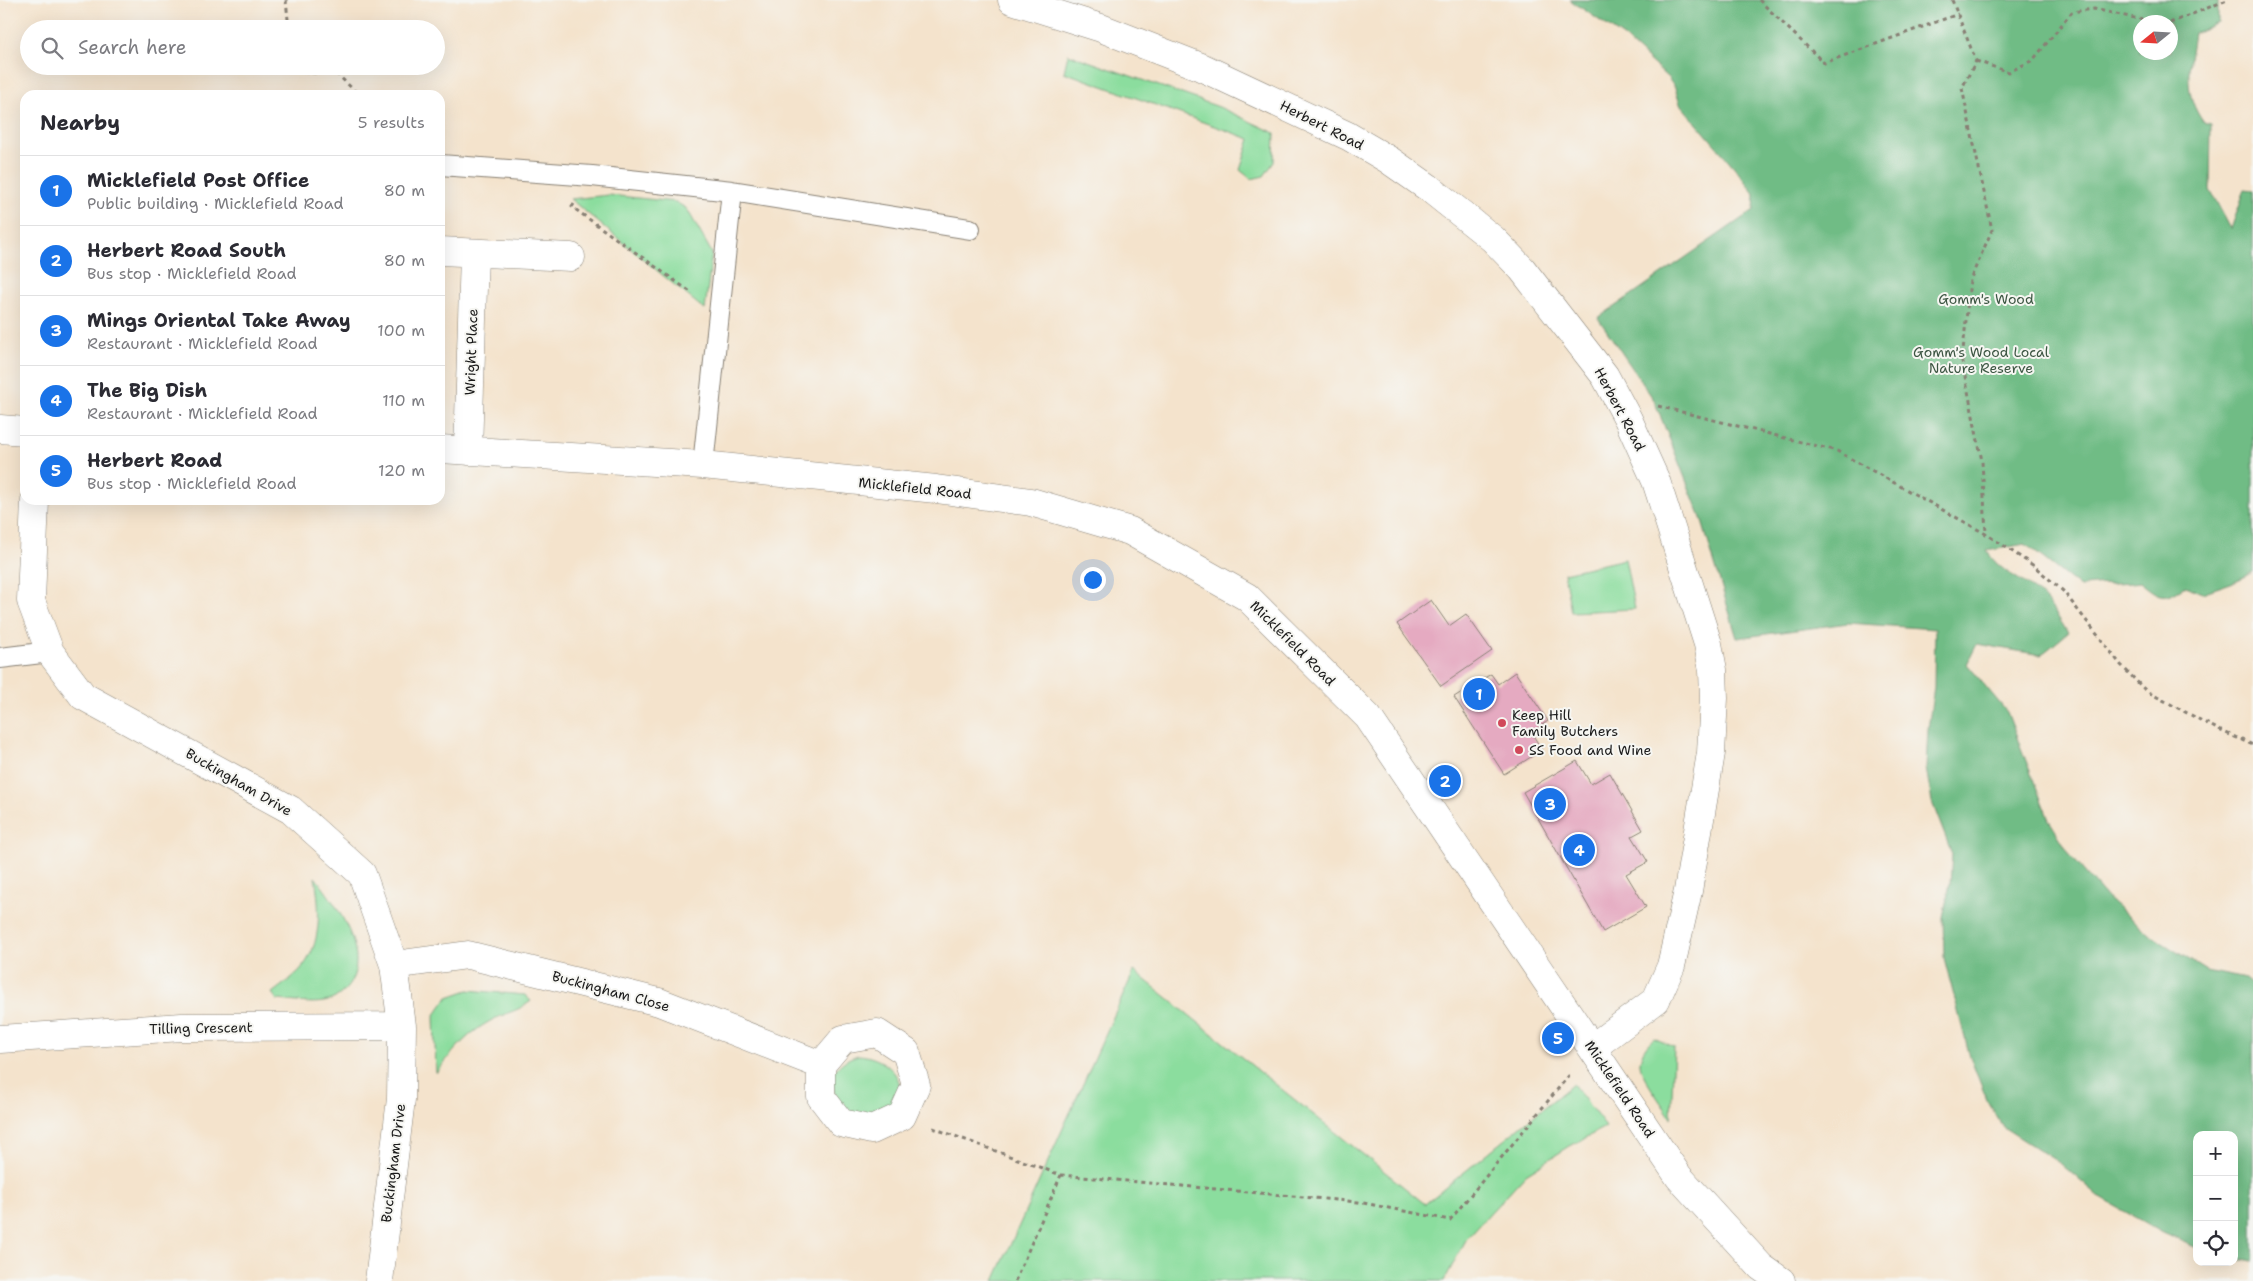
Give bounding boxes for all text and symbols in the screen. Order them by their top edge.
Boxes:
north arrow [2133,15,2178,60]
search box [20,20,445,75]
icon: search [38,34,66,62]
text: Search here [78,35,187,60]
street label: Herbert Road [1277,96,1367,154]
text: Nearby [40,109,120,137]
text: 5 results [358,112,425,133]
text: Micklefield Post Office [87,168,310,193]
text: 1 [52,180,60,201]
text: 80 m [384,180,425,201]
text: Public building · Micklefield Road [87,193,344,214]
text: Herbert Road South [87,238,286,263]
text: 2 [50,250,62,271]
text: 80 m [384,250,425,271]
text: Bus stop · Micklefield Road [87,263,297,284]
park label: Gomm's Wood [1938,290,2034,308]
text: Mings Oriental Take Away [87,308,351,333]
street label: Wright Place [460,308,482,396]
text: 3 [50,320,62,341]
text: 100 m [377,320,425,341]
text: Restaurant · Micklefield Road [87,333,318,354]
park label: Gomm's Wood Local Nature Reserve [1913,343,2050,377]
street label: Herbert Road [1590,364,1650,454]
text: The Big Dish [87,378,207,403]
text: 4 [50,390,62,411]
text: 110 m [382,390,425,411]
text: Restaurant · Micklefield Road [87,403,318,424]
text: Herbert Road [87,448,222,473]
text: 5 [51,460,61,481]
text: 120 m [378,460,425,481]
text: Bus stop · Micklefield Road [87,473,297,494]
street label: Micklefield Road [858,473,972,503]
your location [1080,567,1106,593]
street label: Micklefield Road [1247,597,1340,690]
pin: 1 [1463,675,1495,713]
place label: Keep Hill Family Butchers [1512,706,1618,740]
marker: Keep Hill Family Butchers [1496,717,1508,729]
place label: SS Food and Wine [1529,741,1651,759]
street label: Buckingham Drive [183,744,295,820]
marker: SS Food and Wine [1513,744,1525,756]
pin: 2 [1429,762,1461,800]
pin: 3 [1534,785,1566,823]
pin: 4 [1563,831,1595,869]
street label: Buckingham Close [550,967,672,1015]
street label: Tilling Crescent [149,1018,253,1038]
pin: 5 [1542,1019,1574,1057]
street label: Micklefield Road [1581,1037,1659,1141]
street label: Buckingham Drive [377,1102,409,1224]
map controls [2193,1131,2238,1266]
button: + [2193,1131,2238,1176]
button: − [2193,1176,2238,1221]
button: locate [2193,1221,2238,1266]

